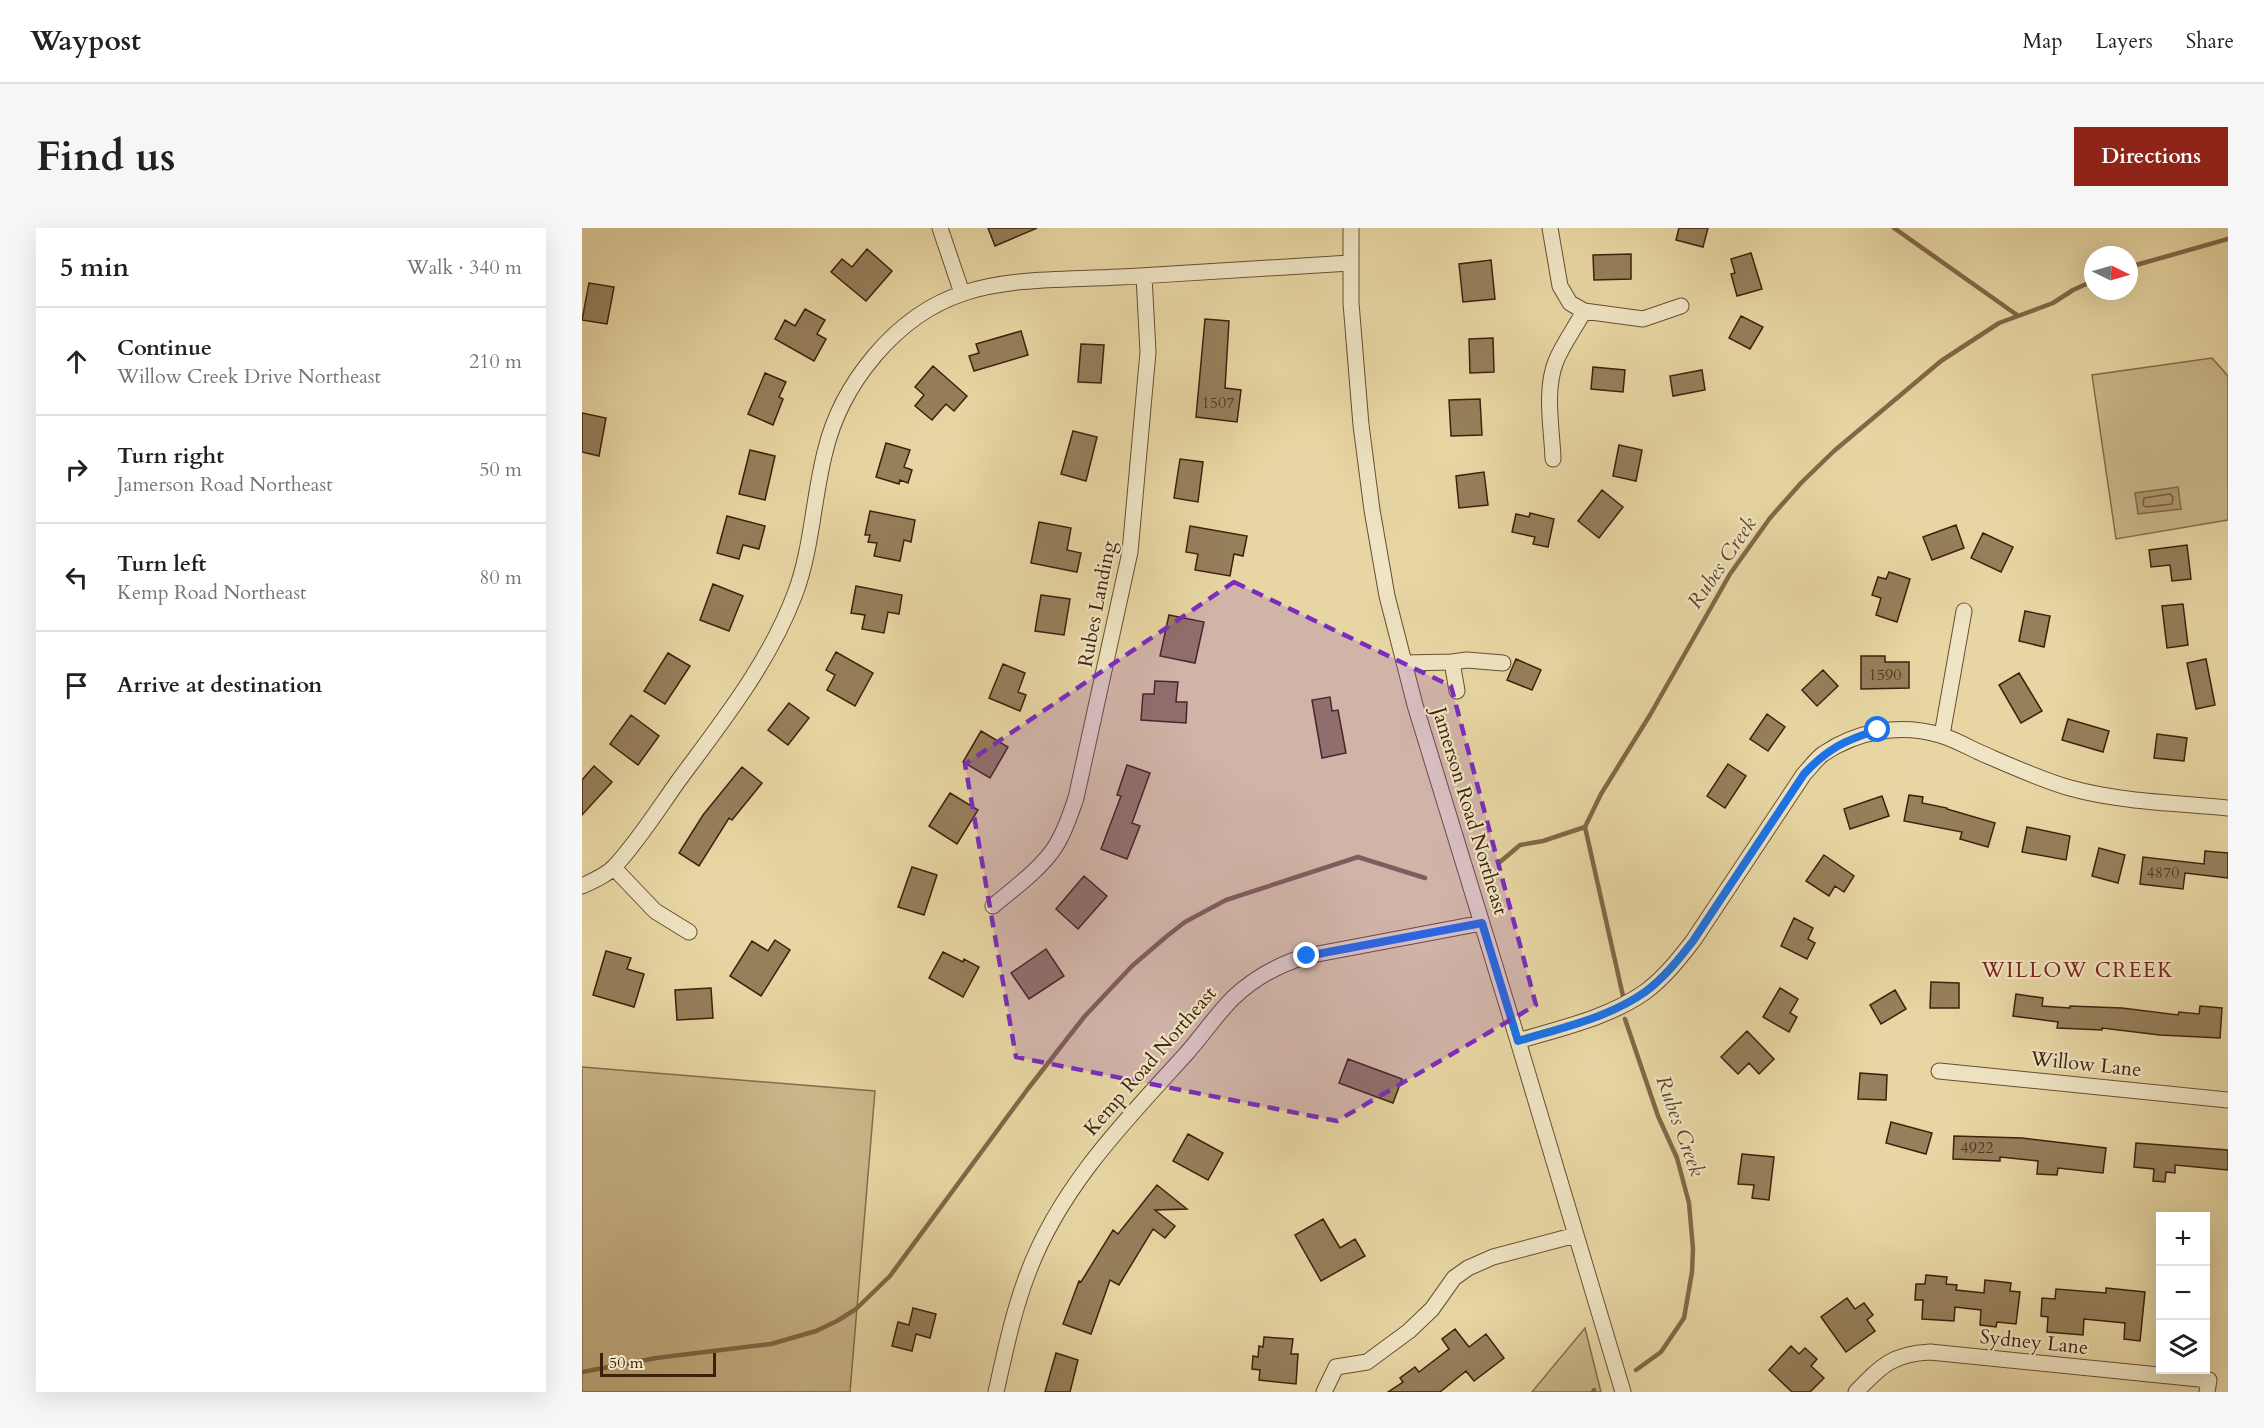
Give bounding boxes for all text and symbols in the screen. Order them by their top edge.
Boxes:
text: Waypost [30,22,141,60]
text: Map [2023,27,2063,56]
text: Layers [2096,27,2153,56]
text: Share [2186,27,2234,56]
button: Directions [2074,127,2228,186]
text: Find us [36,128,176,185]
north arrow [2084,246,2138,300]
text: 5 min [60,250,129,285]
text: Walk · 340 m [407,254,522,281]
text: Continue [117,333,212,363]
icon: ahead [60,345,93,378]
text: 210 m [469,348,522,375]
text: Willow Creek Drive Northeast [117,363,381,390]
house number: 1507 [1202,392,1234,414]
text: Turn right [117,441,224,471]
icon: right [60,453,93,486]
text: 50 m [479,456,522,483]
text: Jamerson Road Northeast [117,471,332,498]
water label: Rubes Creek [1681,511,1764,615]
street label: Rubes Landing [1072,538,1123,669]
text: Turn left [117,549,206,579]
icon: left [60,561,93,594]
text: 80 m [479,564,522,591]
text: Kemp Road Northeast [117,579,306,606]
house number: 1590 [1869,664,1901,686]
icon: arrive [60,669,93,702]
text: Arrive at destination [117,670,322,700]
street label: Jamerson Road Northeast [1425,701,1515,919]
route start [1864,716,1890,742]
house number: 4870 [2147,862,2179,884]
route end [1293,942,1319,968]
district label: WILLOW CREEK [1981,956,2174,985]
street label: Kemp Road Northeast [1078,980,1223,1141]
street label: Willow Lane [2028,1045,2143,1083]
water label: Rubes Creek [1648,1072,1712,1181]
house number: 4922 [1961,1137,1993,1159]
map controls [2156,1212,2210,1374]
button: + [2156,1212,2210,1266]
button: − [2156,1266,2210,1320]
button: layers [2156,1320,2210,1374]
street label: Sydney Lane [1978,1323,2090,1361]
scale bar [600,1350,716,1378]
text: 50 m [609,1352,643,1374]

